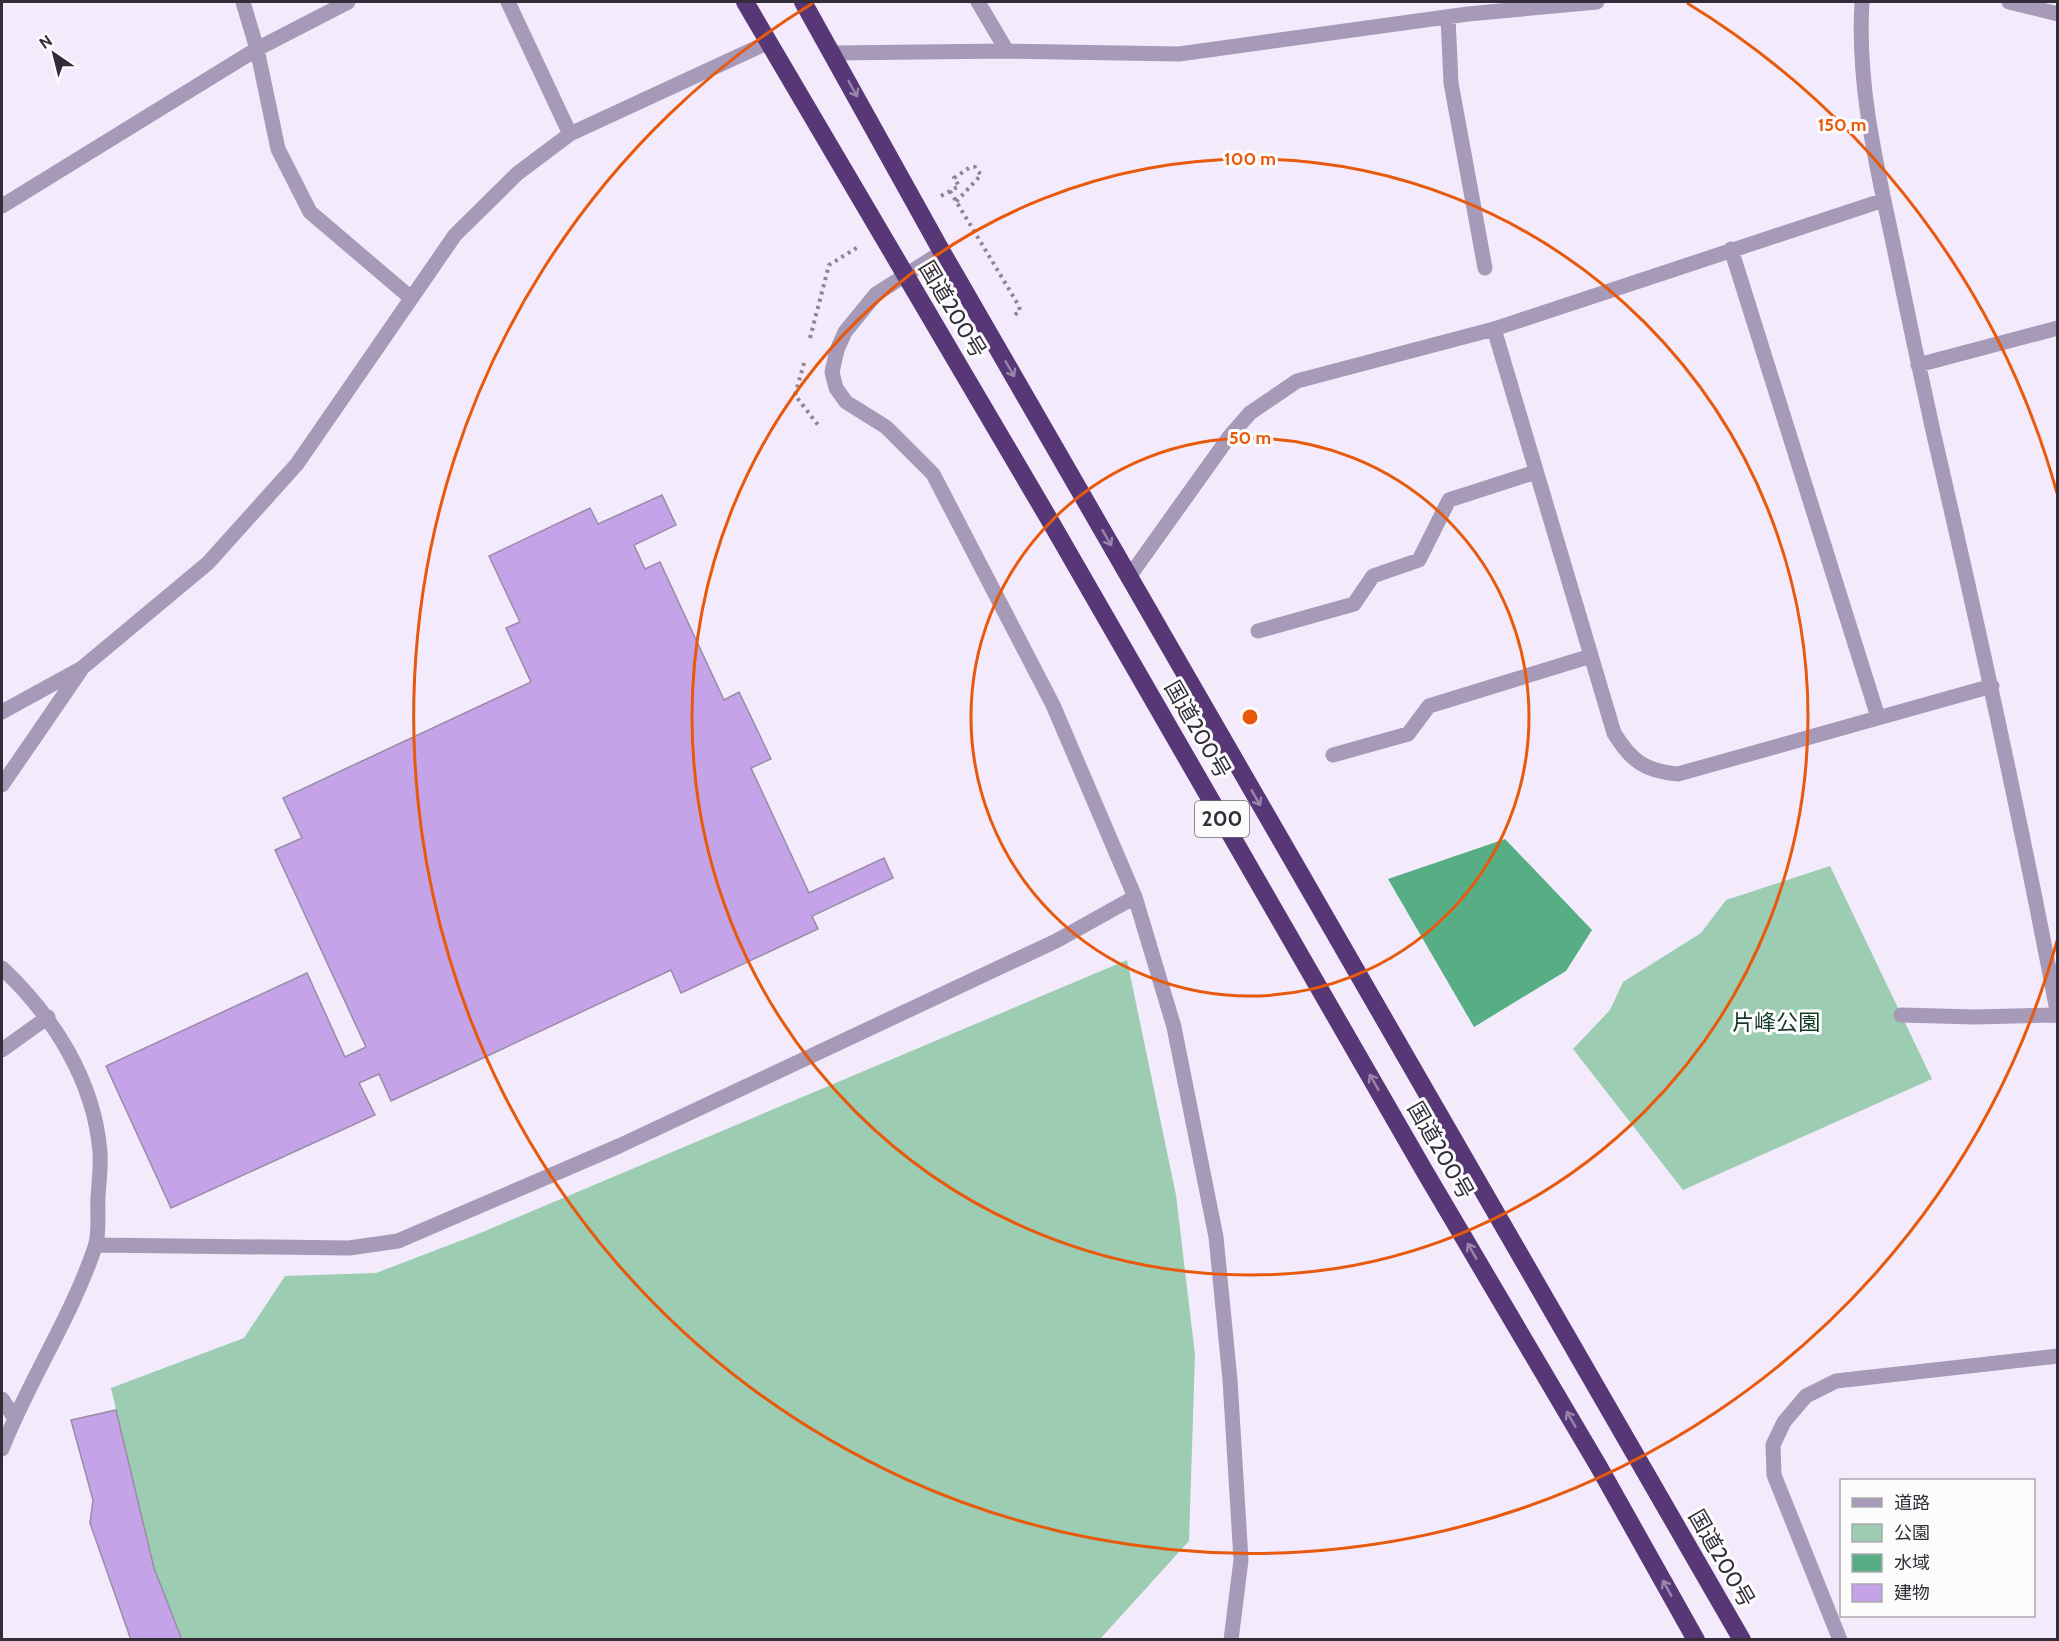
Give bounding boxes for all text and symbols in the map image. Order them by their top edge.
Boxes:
north arrow [24,24,84,84]
text: N [36,31,56,53]
one-way arrow [848,79,859,97]
text: 150 m [1818,114,1866,136]
text: 100 m [1224,148,1276,170]
street label: 国道200号 [913,256,992,363]
one-way arrow [1004,360,1016,377]
text: 50 m [1229,427,1271,449]
one-way arrow [1101,529,1113,546]
street label: 国道200号 [1159,676,1236,783]
centre of rings [1240,707,1260,727]
one-way arrow [1251,789,1263,806]
road number: 200 [1195,801,1249,837]
park label: 片峰公園 [1732,1009,1820,1036]
one-way arrow [1368,1074,1379,1092]
street label: 国道200号 [1402,1097,1479,1204]
one-way arrow [1466,1243,1478,1260]
one-way arrow [1565,1411,1577,1428]
legend [1840,1479,2035,1617]
text: 道路 [1894,1492,1930,1514]
street label: 国道200号 [1683,1505,1760,1612]
text: 公園 [1894,1522,1930,1544]
text: 水域 [1894,1552,1930,1574]
one-way arrow [1661,1580,1672,1598]
text: 建物 [1894,1582,1930,1604]

